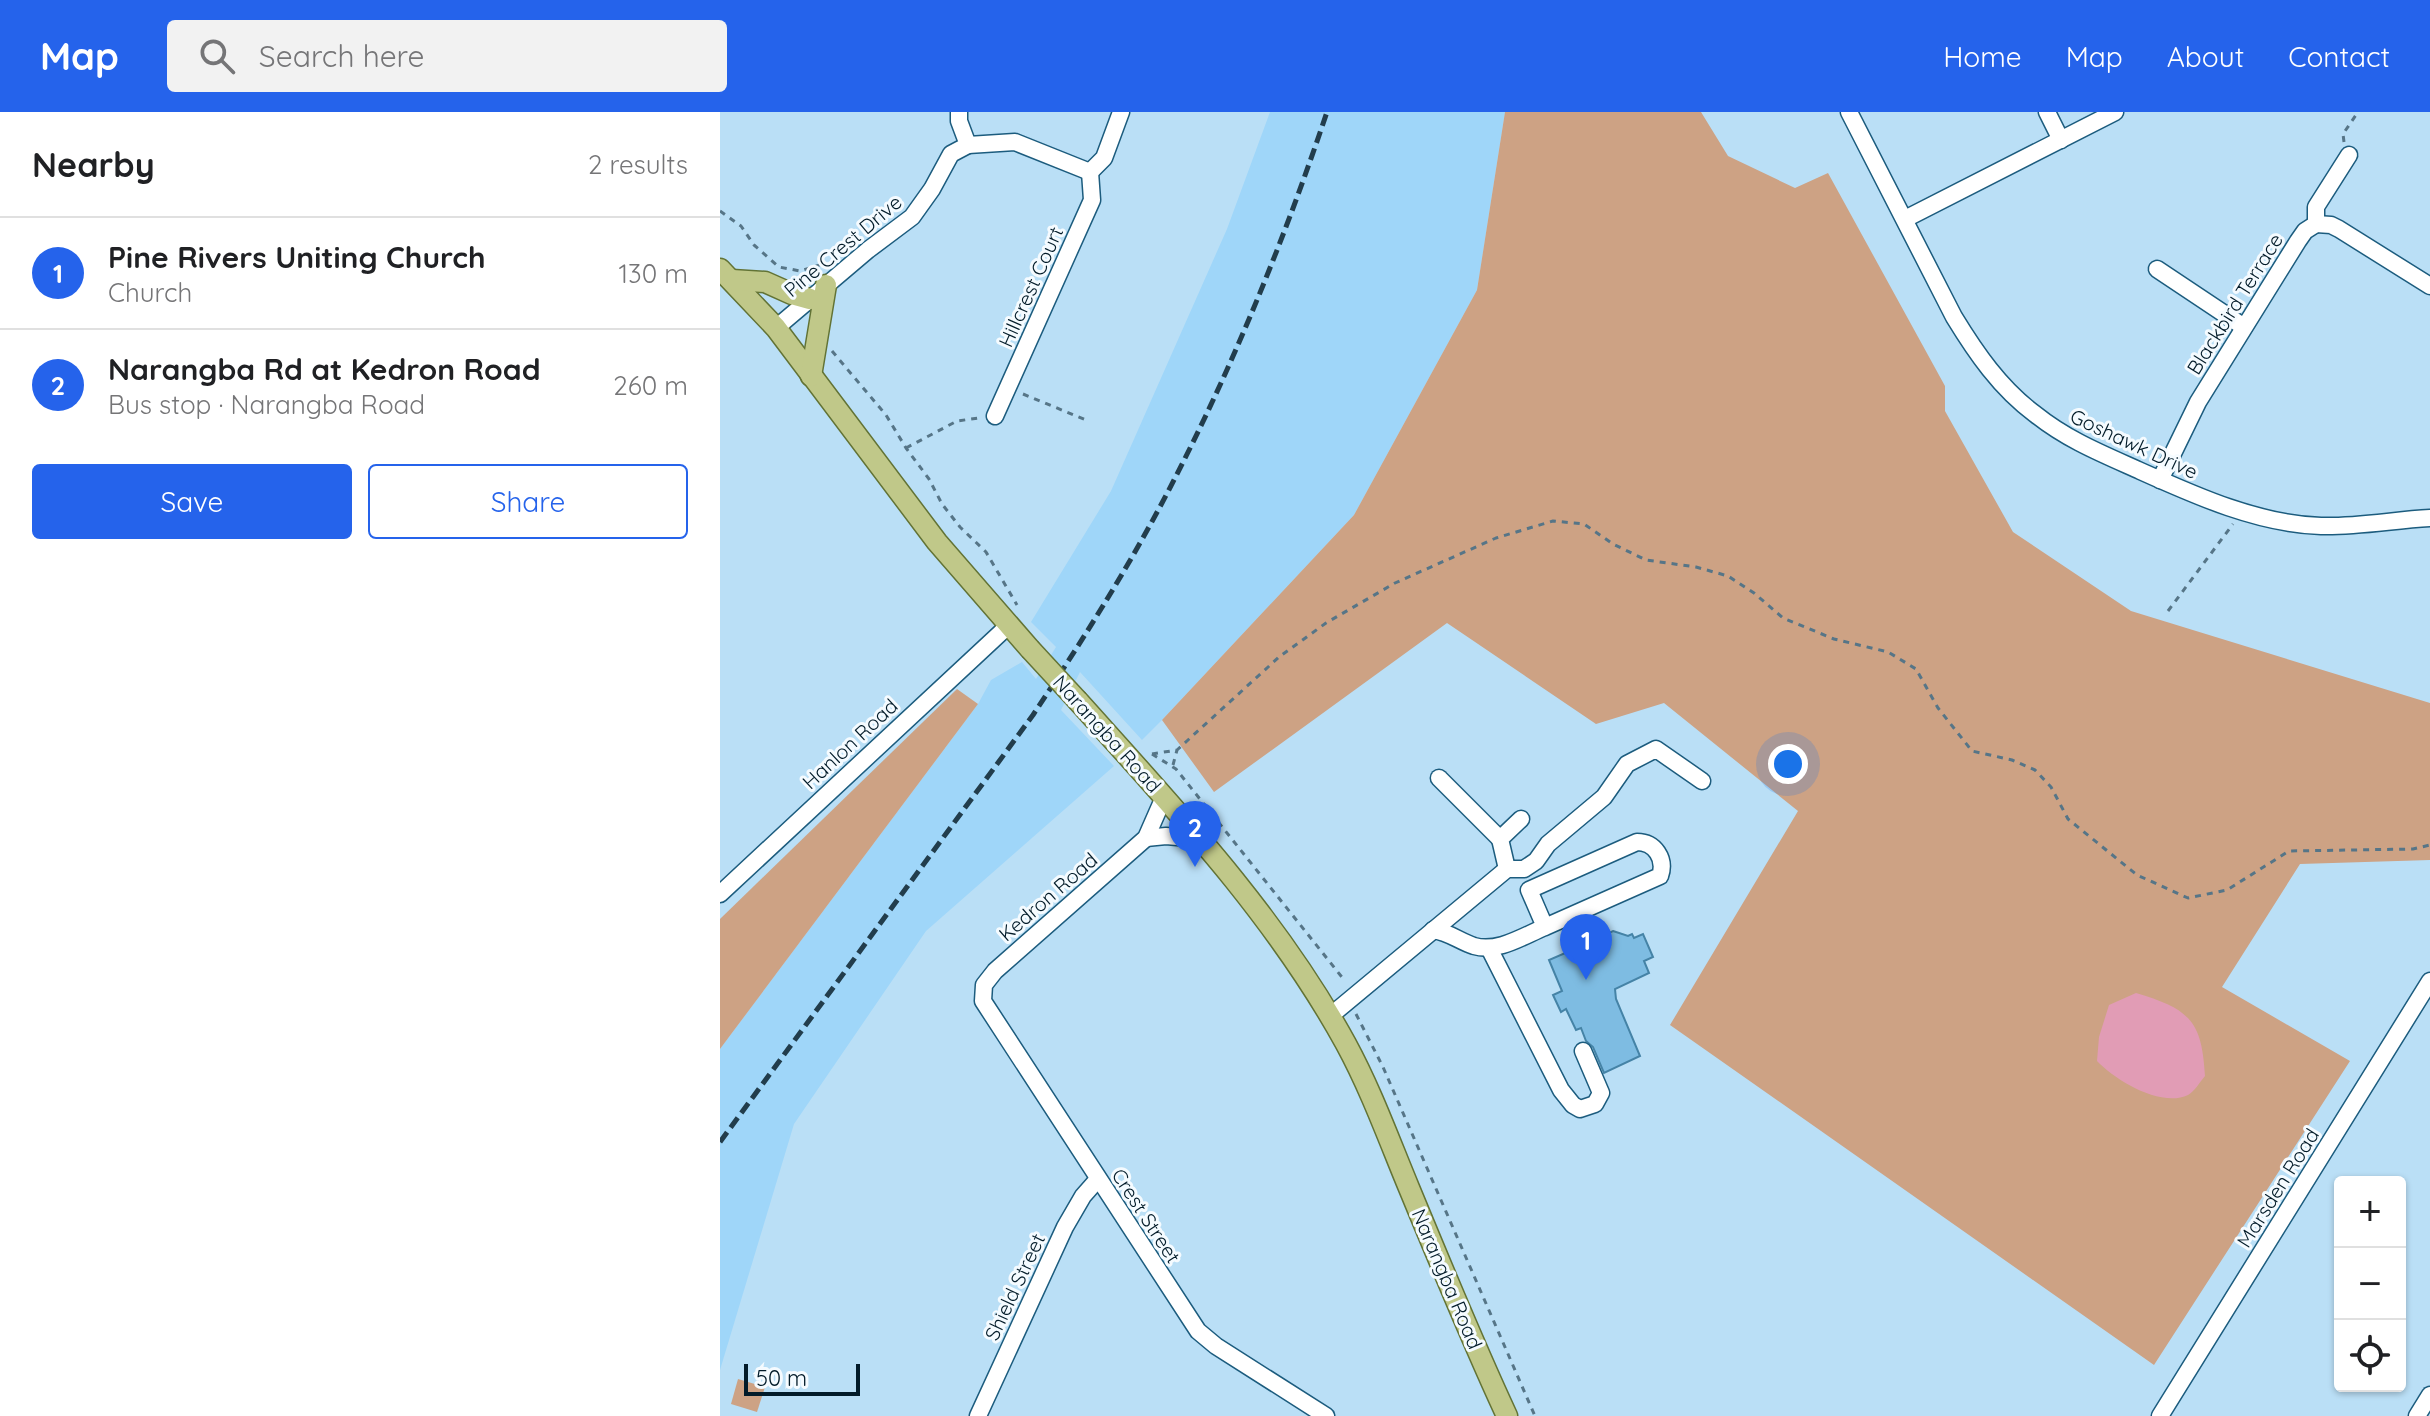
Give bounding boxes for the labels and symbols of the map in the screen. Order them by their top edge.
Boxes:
street label: Pine Crest Drive [779,189,907,302]
street label: Hillcrest Court [993,222,1068,351]
street label: Blackbird Terrace [2181,228,2288,379]
street label: Goshawk Drive [2066,403,2202,484]
street label: Narangba Road [1048,670,1167,798]
street label: Hanlon Road [797,693,903,794]
your location [1768,744,1808,784]
pin: 2 [1169,801,1221,867]
street label: Kedron Road [993,847,1102,946]
pin: 1 [1560,914,1612,980]
street label: Marsden Road [2231,1124,2324,1252]
street label: Crest Street [1107,1164,1186,1268]
street label: Narangba Road [1407,1205,1488,1353]
street label: Shield Street [979,1229,1050,1344]
scale bar [744,1360,860,1396]

